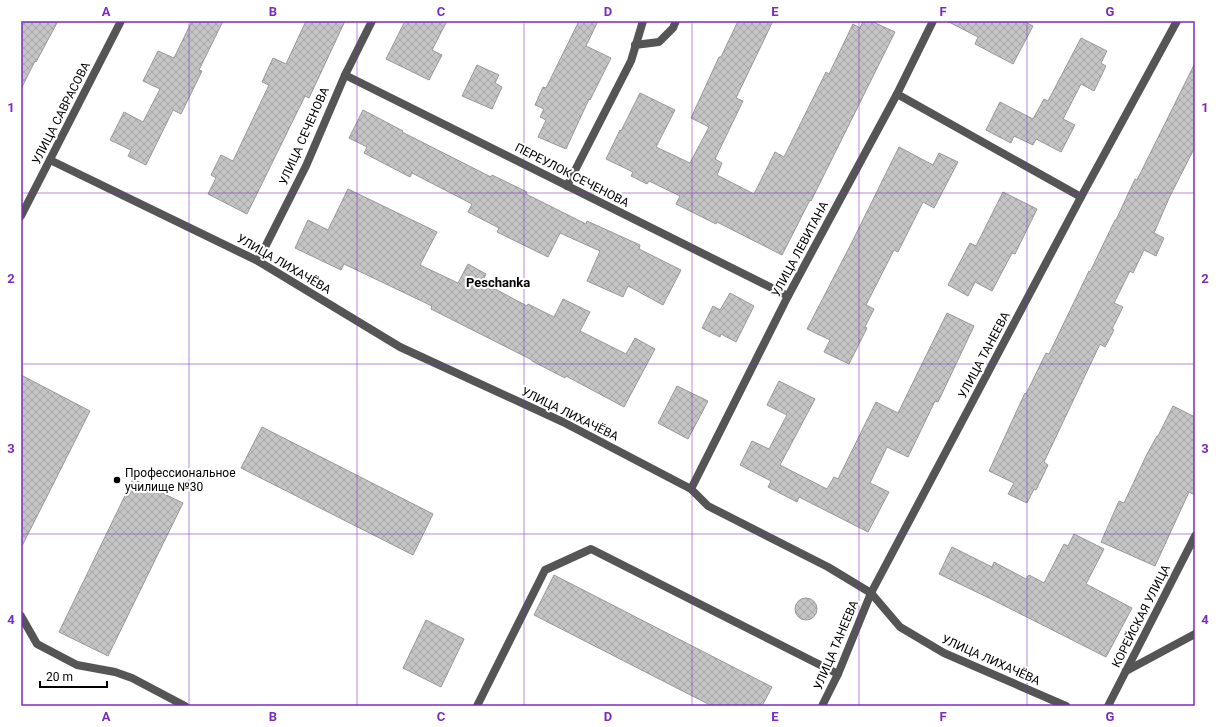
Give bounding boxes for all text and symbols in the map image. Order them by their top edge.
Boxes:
text: A [102,4,111,19]
text: B [269,4,277,19]
text: C [437,4,446,19]
text: D [604,4,612,19]
text: E [771,4,779,19]
text: F [939,4,947,19]
text: G [1106,4,1115,19]
street label: УЛИЦА САВРАСОВА [29,59,93,167]
street label: УЛИЦА СЕЧЕНОВА [276,85,332,187]
text: 1 [7,100,15,115]
text: 1 [1201,100,1209,115]
street label: ПЕРЕУЛОК СЕЧЕНОВА [513,140,632,210]
street label: УЛИЦА ЛЕВИТАНА [769,199,831,299]
street label: УЛИЦА ЛИХАЧЁВА [234,230,334,297]
text: 2 [7,271,15,286]
text: 2 [1201,271,1209,286]
district label: Peschanka [466,275,530,290]
street label: УЛИЦА ТАНЕЕВА [955,309,1013,401]
street label: УЛИЦА ЛИХАЧЁВА [519,383,622,444]
text: 3 [7,441,15,456]
text: 3 [1201,441,1209,456]
place label: Профессиональное училище №30 [125,466,236,494]
marker: Профессиональное училище №30 [112,475,122,485]
street label: КОРЕЙСКАЯ УЛИЦА [1108,562,1173,670]
street label: УЛИЦА ТАНЕЕВА [811,598,861,692]
text: 4 [7,612,15,627]
text: 4 [1201,612,1209,627]
street label: УЛИЦА ЛИХАЧЁВА [940,631,1043,688]
scale bar [40,663,107,689]
text: 20 m [46,670,73,684]
text: A [102,709,111,724]
text: B [269,709,277,724]
text: C [437,709,446,724]
text: D [604,709,612,724]
text: E [771,709,779,724]
text: F [939,709,947,724]
text: G [1106,709,1115,724]

